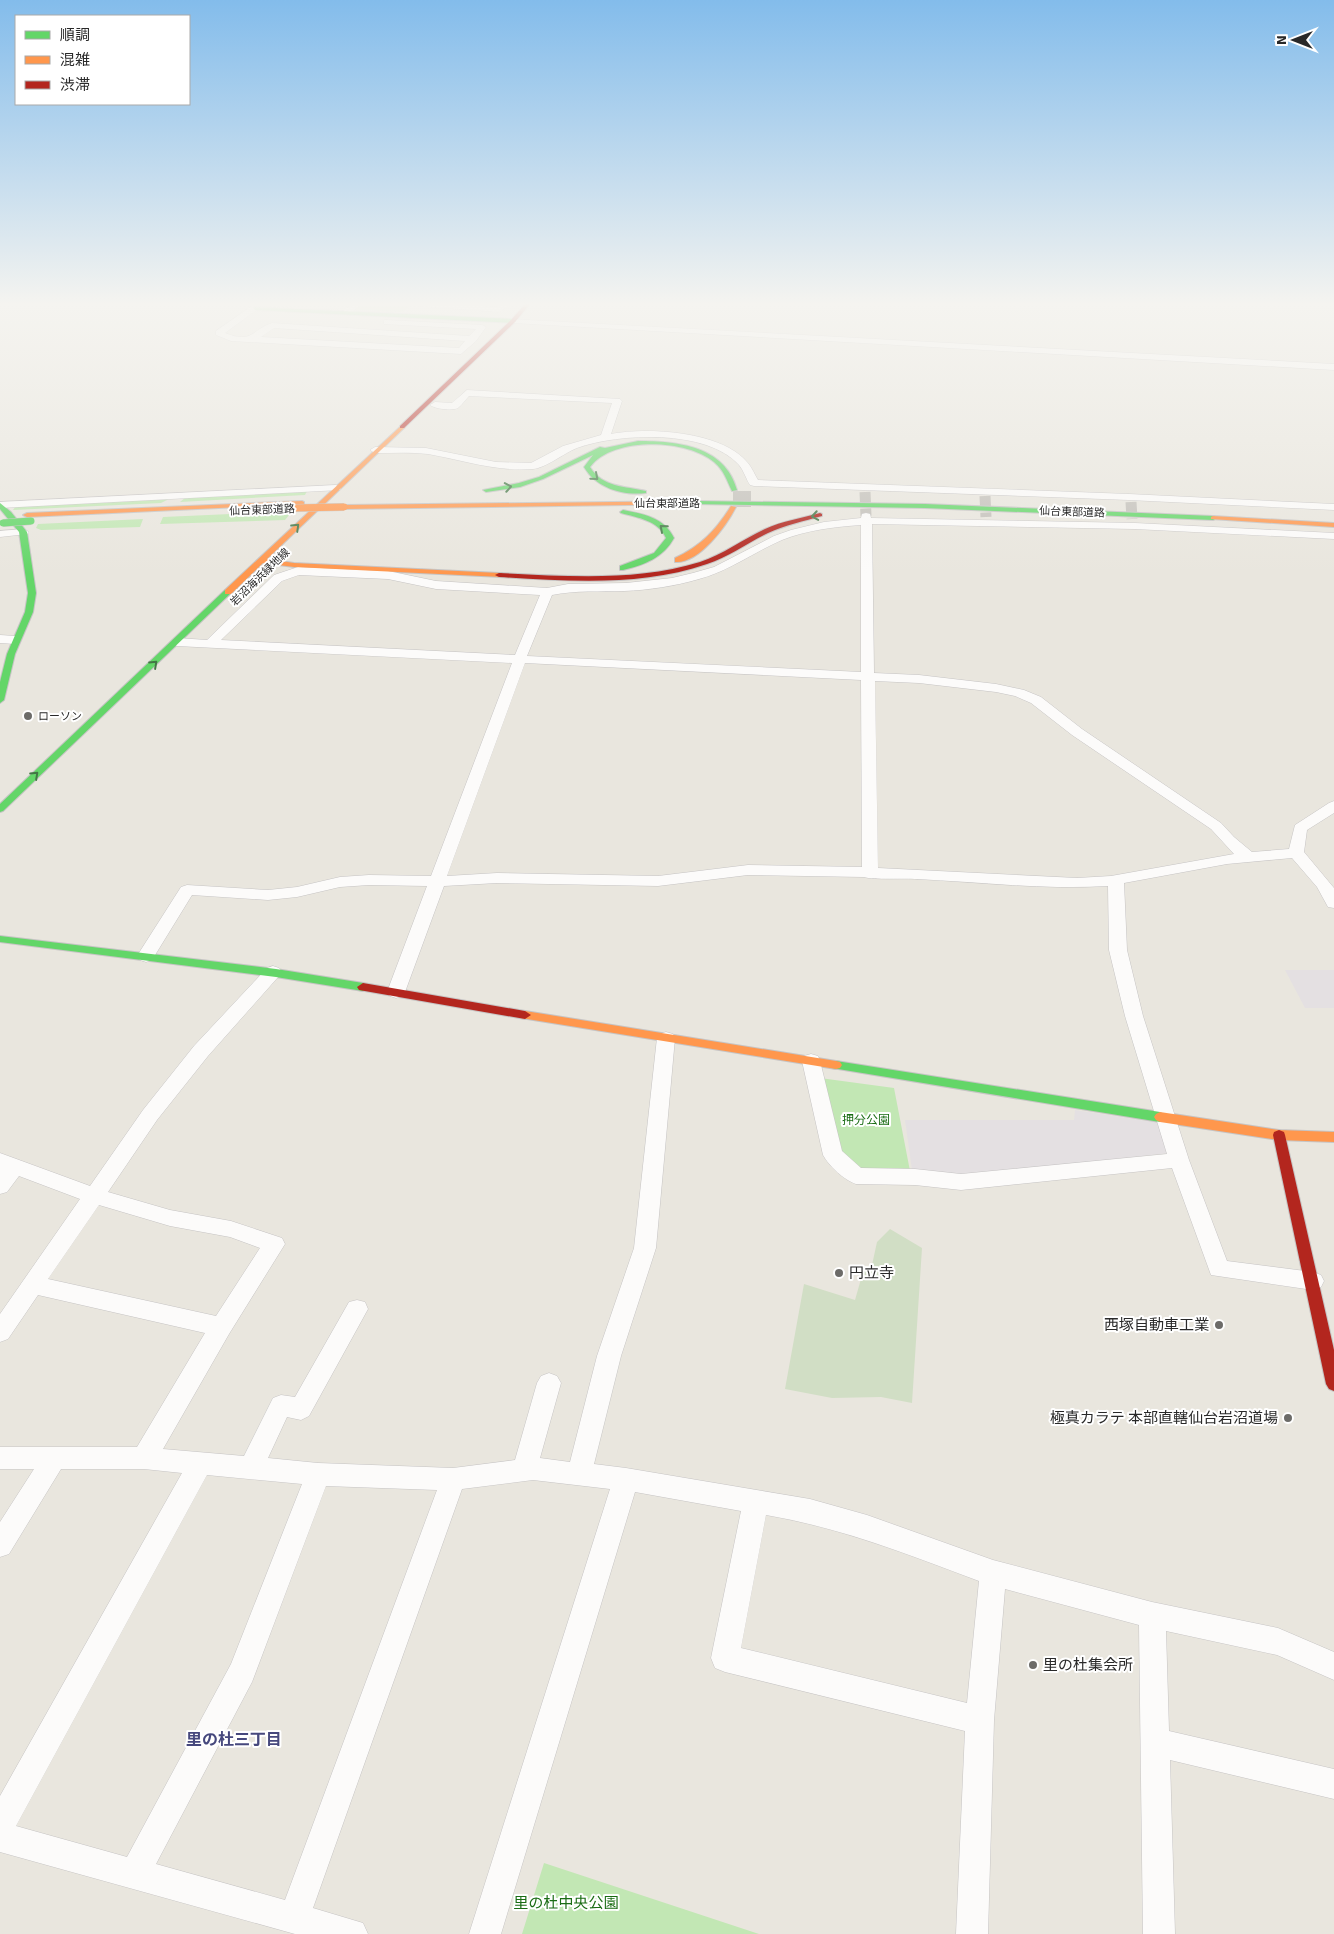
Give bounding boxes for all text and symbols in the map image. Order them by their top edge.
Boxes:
legend [15,15,190,105]
north arrow [1269,15,1319,65]
text: 順調 [60,26,90,44]
text: N [1273,35,1290,45]
text: 混雑 [60,51,90,69]
text: 渋滞 [60,76,90,94]
one-way arrow [589,471,598,480]
one-way arrow [503,483,512,493]
street label: 仙台東部道路 [634,497,700,510]
street label: 仙台東部道路 [229,502,295,518]
street label: 仙台東部道路 [1039,504,1105,520]
one-way arrow [811,510,819,520]
one-way arrow [290,524,299,533]
one-way arrow [660,524,669,533]
street label: 岩沼海浜緑地線 [228,546,292,608]
one-way arrow [148,661,157,670]
marker: ローソン [22,710,34,722]
place label: ローソン [38,710,82,723]
one-way arrow [30,772,39,781]
park label: 押分公園 [842,1113,890,1128]
place label: 円立寺 [849,1264,894,1282]
marker: 円立寺 [833,1267,845,1279]
place label: 西塚自動車工業 [1104,1316,1209,1334]
marker: 西塚自動車工業 [1213,1319,1225,1331]
place label: 極真カラテ 本部直轄仙台岩沼道場 [1050,1409,1278,1427]
marker: 極真カラテ 本部直轄仙台岩沼道場 [1282,1412,1294,1424]
place label: 里の杜集会所 [1043,1656,1133,1674]
marker: 里の杜集会所 [1027,1659,1039,1671]
district label: 里の杜三丁目 [186,1730,282,1750]
park label: 里の杜中央公園 [513,1894,619,1912]

